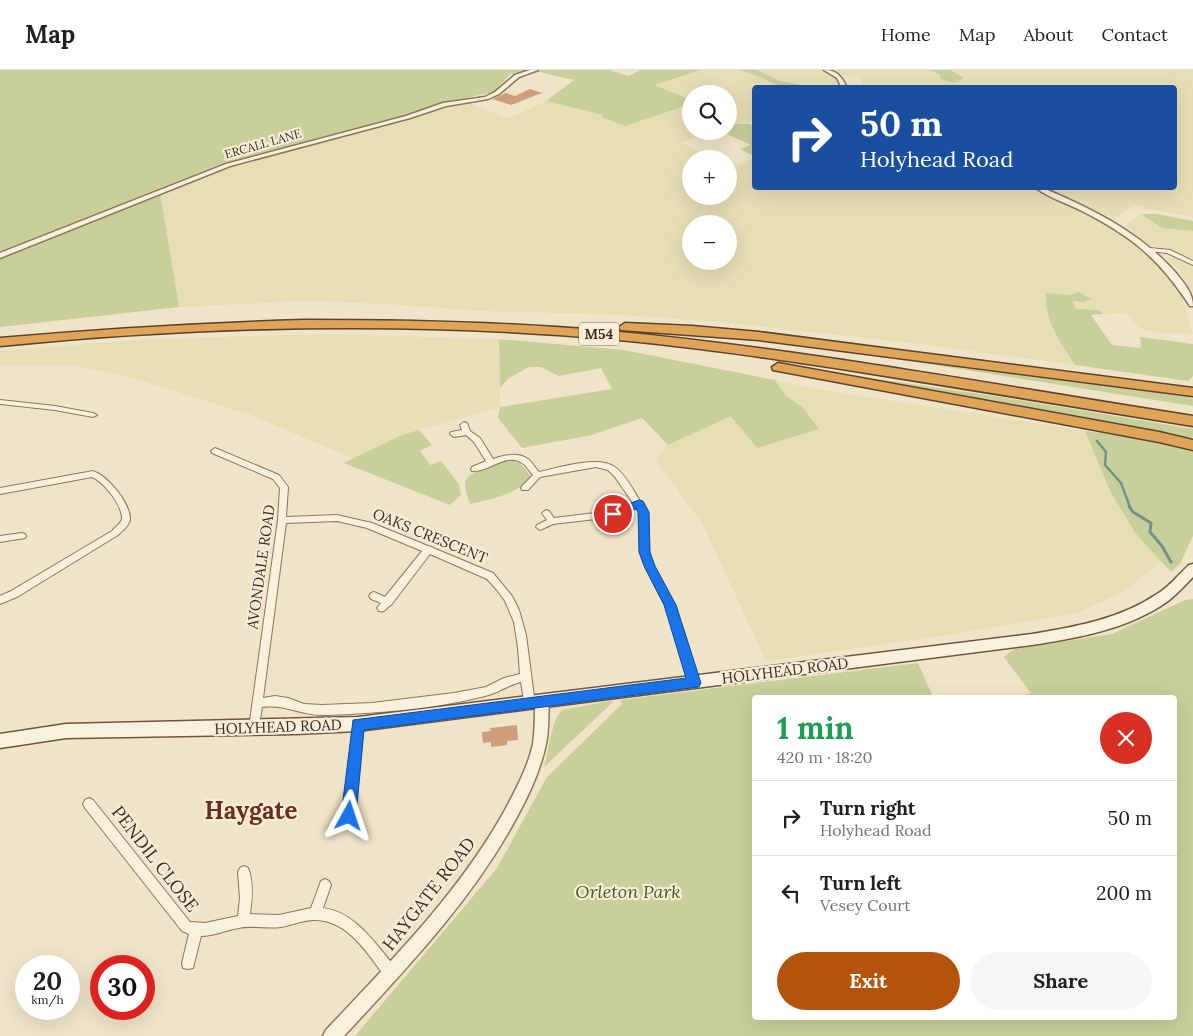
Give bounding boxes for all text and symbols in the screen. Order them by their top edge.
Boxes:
text: Map [25,19,75,50]
text: Home [881,23,931,46]
text: Map [959,23,995,46]
text: About [1023,23,1073,46]
text: Contact [1101,23,1168,46]
map controls [682,85,737,270]
button: search [682,85,737,140]
text: 50 m [860,101,943,146]
icon: right [777,105,842,170]
street label: ERCALL LANE [223,125,303,162]
text: Holyhead Road [860,145,1013,173]
button: + [682,150,737,205]
button: − [682,215,737,270]
road number: M54 [579,322,619,346]
pin [592,493,634,535]
icon: arrive [599,500,627,528]
street label: AVONDALE ROAD [242,503,279,631]
street label: OAKS CRESCENT [370,504,491,567]
street label: HOLYHEAD ROAD [720,653,849,688]
text: 1 min [777,709,854,747]
button: close [1100,712,1152,764]
street label: HOLYHEAD ROAD [214,715,342,738]
text: 420 m · 18:20 [777,747,872,767]
position arrow [322,789,374,841]
district label: Haygate [205,795,298,826]
text: Turn right [820,796,916,820]
street label: PENDIL CLOSE [107,801,204,916]
icon: right [777,804,805,832]
text: 50 m [1108,806,1152,830]
text: Holyhead Road [820,820,932,840]
street label: HAYGATE ROAD [377,832,480,955]
text: Turn left [820,871,901,895]
icon: left [777,879,805,907]
park label: Orleton Park [575,880,681,903]
text: 200 m [1096,881,1152,905]
text: Vesey Court [820,895,910,915]
button: Exit [777,952,960,1010]
button: Share [970,952,1152,1010]
speed limit sign: 30 [90,955,155,1020]
text: 20 [33,965,62,997]
text: km/h [31,992,64,1007]

